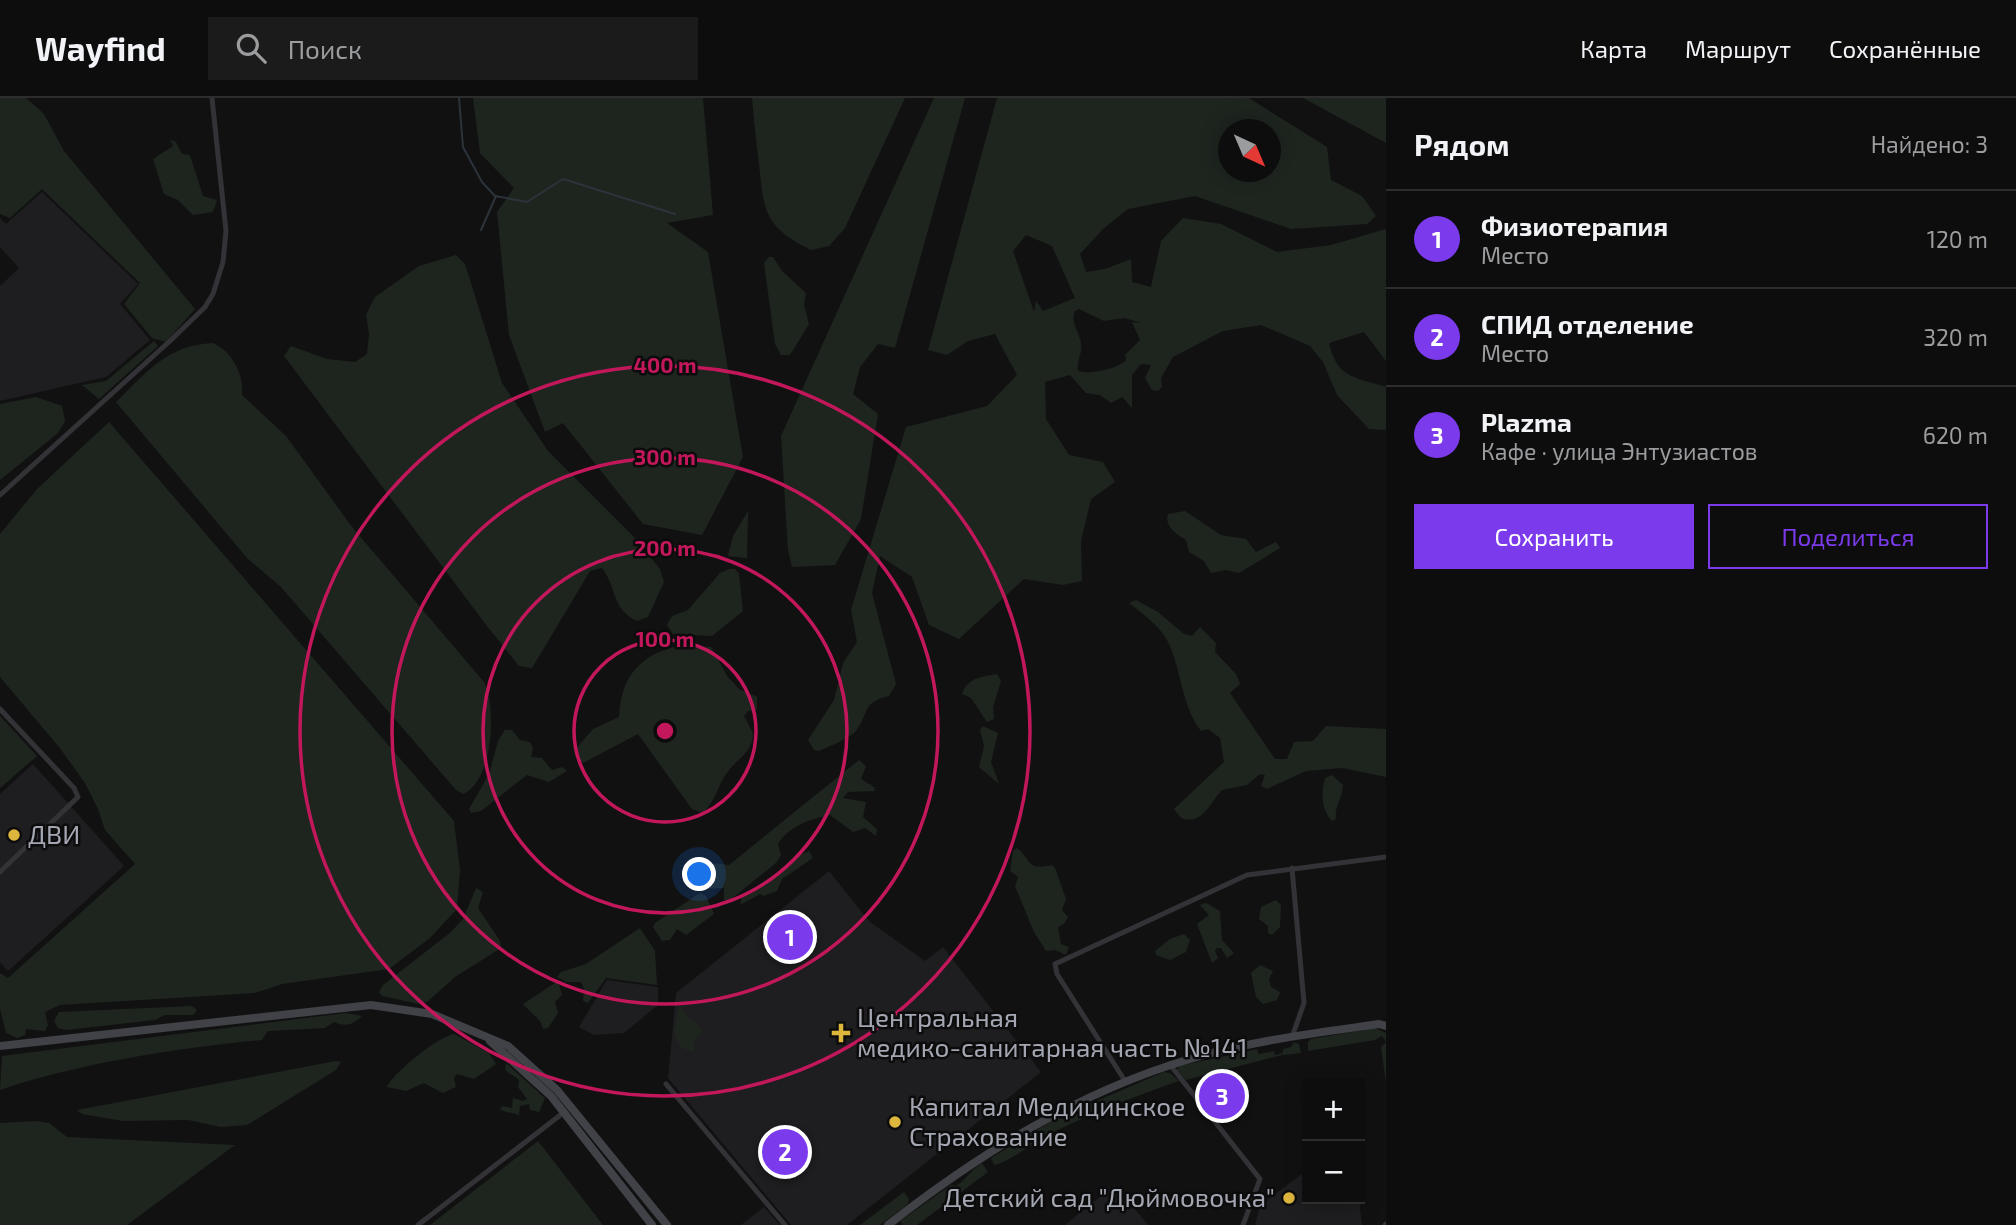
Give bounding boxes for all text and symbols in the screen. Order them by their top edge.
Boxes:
search box [208,17,698,80]
text: Wayfind [35,28,166,68]
icon: search [232,29,270,67]
text: Поиск [288,33,362,64]
text: Карта [1580,34,1647,63]
text: Маршрут [1685,34,1791,63]
text: Сохранённые [1829,34,1981,63]
north arrow [1218,119,1281,182]
text: Рядом [1414,126,1510,162]
text: Найдено: 3 [1871,130,1988,158]
text: Физиотерапия [1481,210,1668,241]
text: 1 [1432,225,1442,253]
text: 120 m [1927,225,1988,253]
text: Место [1481,241,1549,269]
text: СПИД отделение [1481,308,1694,339]
text: 2 [1430,323,1444,351]
text: 320 m [1923,323,1988,351]
text: Место [1481,339,1549,367]
text: 400 m [634,352,696,377]
text: Plazma [1481,406,1572,437]
text: 3 [1430,421,1444,449]
text: 620 m [1923,421,1988,449]
text: Кафе · улица Энтузиастов [1481,437,1758,465]
text: 300 m [634,444,696,469]
button: Сохранить [1414,504,1694,569]
button: Поделиться [1708,504,1988,569]
text: 200 m [634,535,696,560]
text: 100 m [636,626,694,651]
centre of rings [653,719,677,743]
place label: ДВИ [28,818,80,849]
marker: ДВИ [6,827,22,843]
your location [682,857,716,891]
pin: 1 [767,911,813,963]
place label: Центральная медико-санитарная часть №141 [857,1001,1248,1062]
marker: Центральная медико-санитарная часть №141 [831,1023,851,1043]
pin: 3 [1199,1070,1245,1122]
map controls [1302,1078,1365,1204]
button: + [1302,1078,1365,1141]
place label: Капитал Медицинское Страхование [909,1090,1185,1151]
marker: Капитал Медицинское Страхование [887,1114,903,1130]
pin: 2 [762,1126,808,1178]
button: − [1302,1141,1365,1204]
place label: Детский сад "Дюймовочка" [943,1181,1275,1212]
marker: Детский сад "Дюймовочка" [1281,1190,1297,1206]

